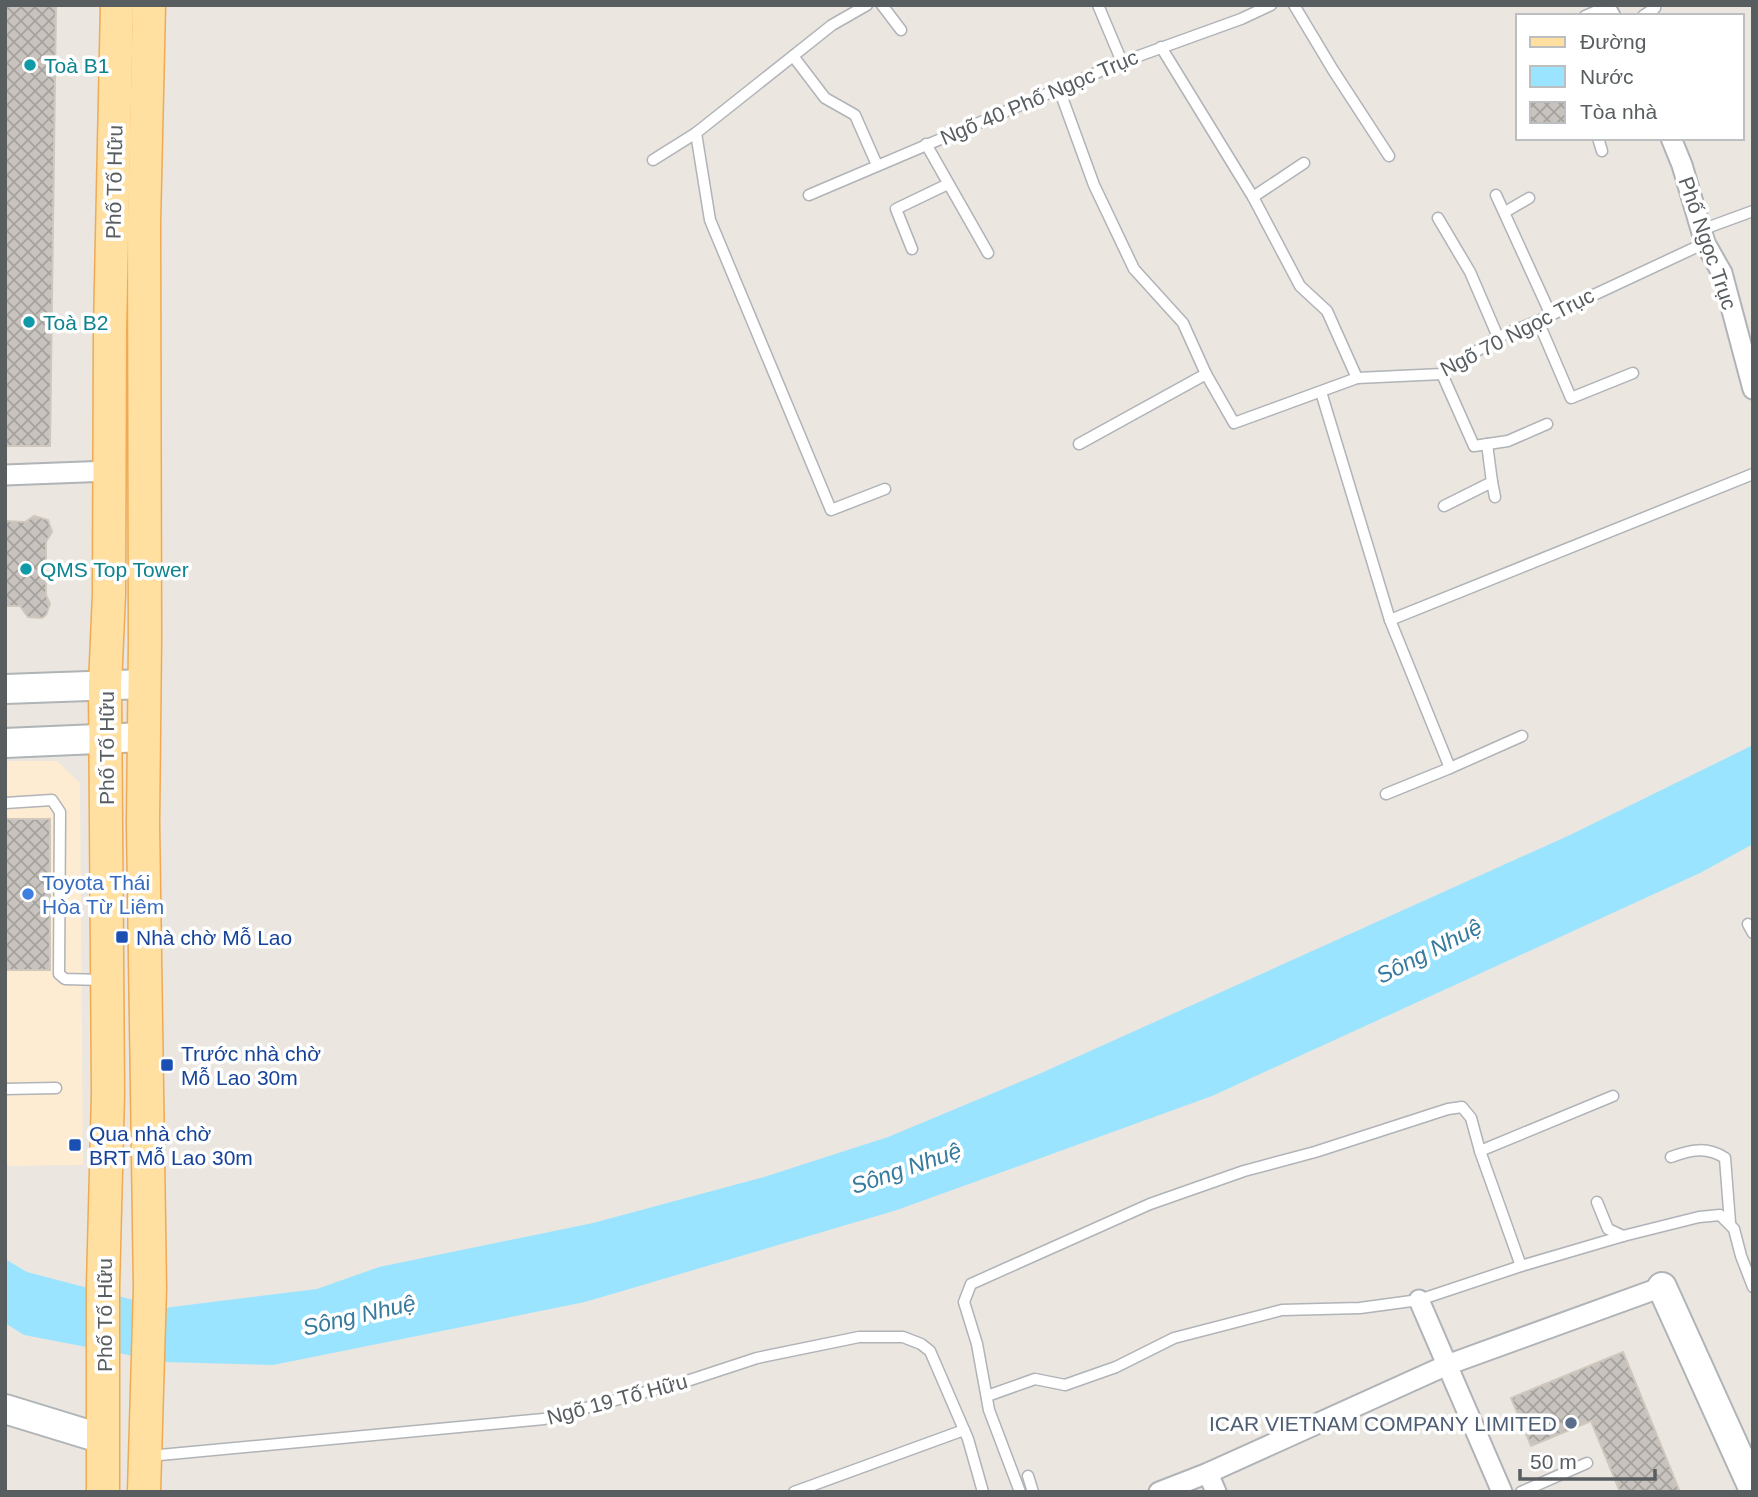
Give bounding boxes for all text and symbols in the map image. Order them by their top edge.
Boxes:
legend [1516,14,1744,140]
text: Đường [1580,30,1646,53]
street label: Ngõ 40 Phố Ngọc Trục [937,45,1141,149]
place label: Toà B1 [44,54,109,77]
marker: Toà B1 [22,57,38,73]
text: Nước [1580,65,1634,88]
text: Tòa nhà [1580,100,1657,123]
street label: Phố Tố Hữu [102,125,126,239]
street label: Phố Ngọc Trục [1675,174,1741,312]
street label: Ngõ 70 Ngọc Trục [1436,283,1598,381]
place label: Toà B2 [43,311,108,334]
marker: Toà B2 [21,314,37,330]
place label: QMS Top Tower [40,558,189,581]
marker: QMS Top Tower [18,561,34,577]
street label: Phố Tố Hữu [95,691,118,805]
place label: Toyota Thái Hòa Từ Liêm [42,871,164,918]
marker: Toyota Thái Hòa Từ Liêm [20,886,36,902]
water label: Sông Nhuệ [1372,913,1486,989]
place label: Nhà chờ Mỗ Lao [136,926,292,949]
marker: Nhà chờ Mỗ Lao [114,929,130,945]
place label: Trước nhà chờ Mỗ Lao 30m [181,1042,321,1089]
marker: Trước nhà chờ Mỗ Lao 30m [159,1057,175,1073]
place label: Qua nhà chờ BRT Mỗ Lao 30m [89,1122,253,1169]
marker: Qua nhà chờ BRT Mỗ Lao 30m [67,1137,83,1153]
water label: Sông Nhuệ [847,1137,965,1199]
street label: Phố Tố Hữu [93,1258,116,1372]
water label: Sông Nhuệ [300,1289,418,1341]
street label: Ngõ 19 Tố Hữu [544,1369,690,1429]
place label: ICAR VIETNAM COMPANY LIMITED [1209,1412,1557,1435]
marker: ICAR VIETNAM COMPANY LIMITED [1563,1415,1579,1431]
scale bar [1520,1438,1655,1482]
text: 50 m [1530,1450,1577,1473]

